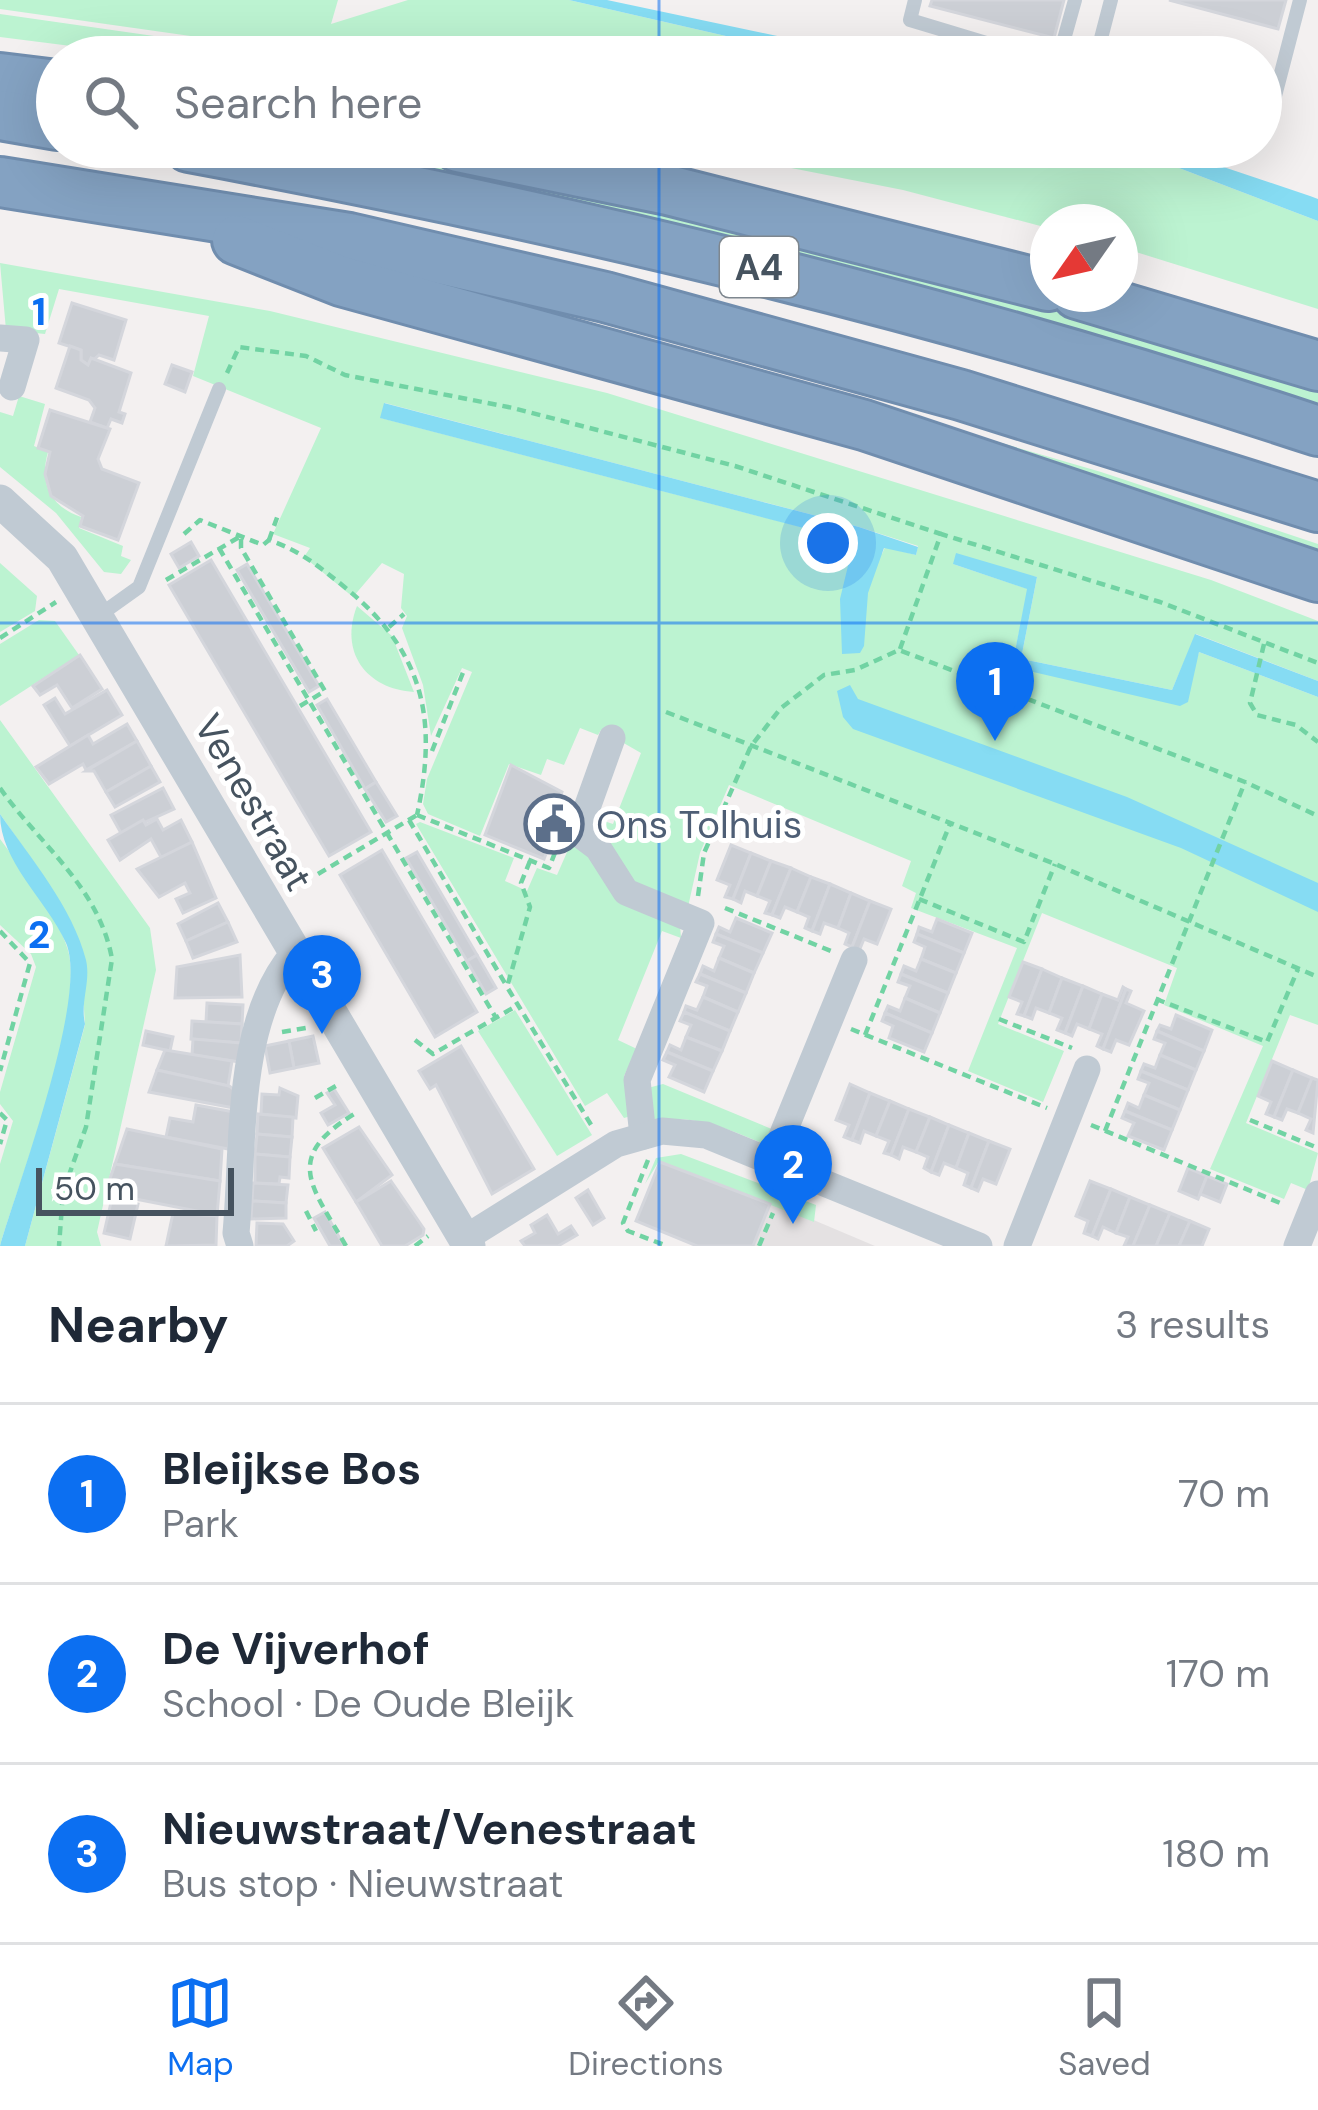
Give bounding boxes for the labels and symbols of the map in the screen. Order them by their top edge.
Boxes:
north arrow [1030,204,1138,312]
road number: A4 [720,237,798,297]
text: 1 [32,286,46,337]
your location [798,513,858,573]
pin: 1 [956,642,1034,741]
street label: Venestraat [183,705,325,900]
public building icon: Ons Tolhuis [523,793,585,855]
place label: Ons Tolhuis [596,799,802,850]
text: 2 [28,909,50,960]
pin: 3 [283,935,361,1034]
pin: 2 [754,1125,832,1224]
scale bar [36,1162,234,1215]

